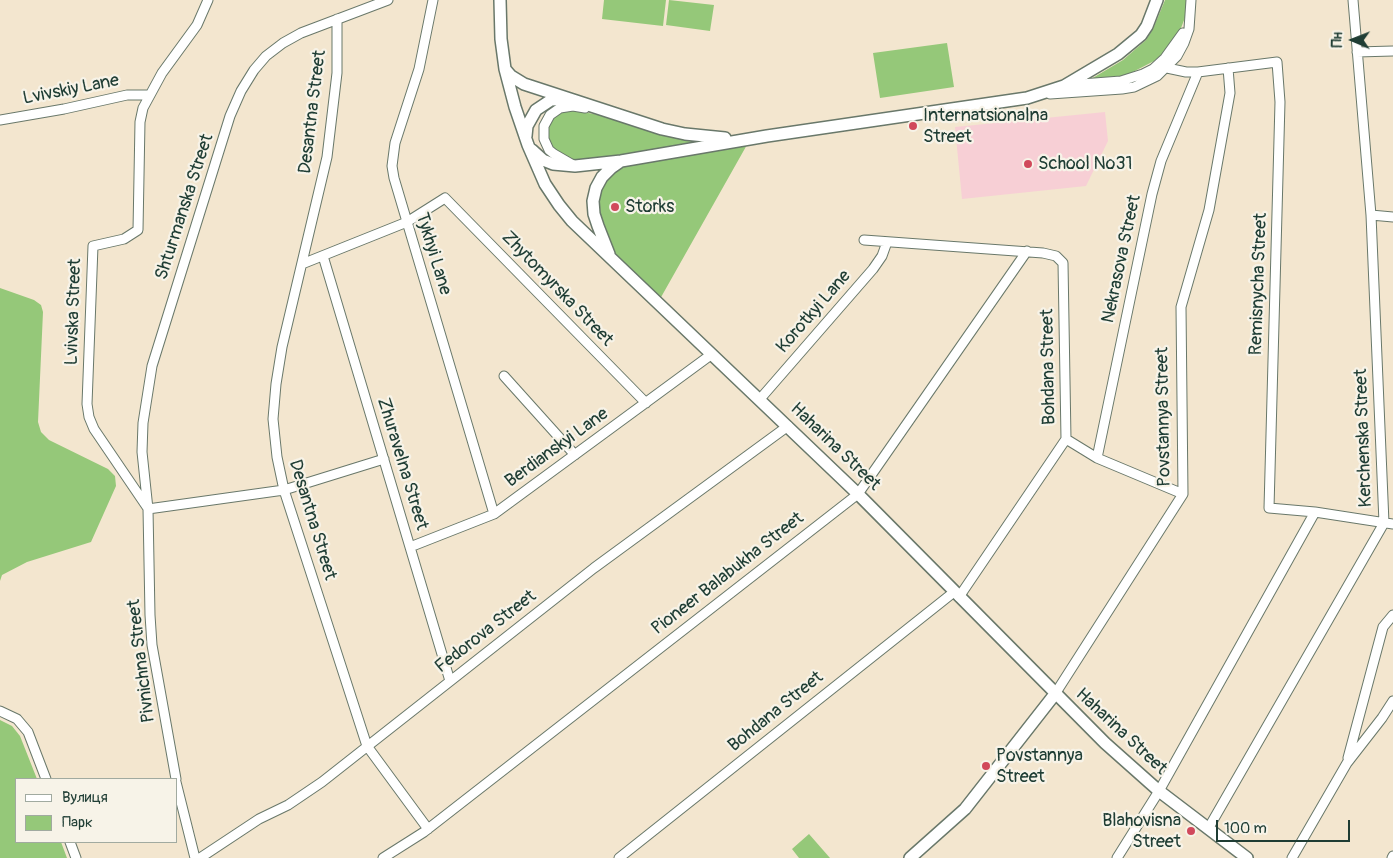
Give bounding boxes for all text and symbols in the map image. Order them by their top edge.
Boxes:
north arrow [1328,15,1378,65]
text: Пн [1329,32,1346,48]
street label: Desantna Street [295,49,331,175]
street label: Lvivskiy Lane [21,70,121,110]
place label: Internatsionalna Street [923,105,1048,148]
marker: Internatsionalna Street [907,120,919,132]
street label: Shturmanska Street [151,131,219,283]
place label: School №31 [1038,153,1133,175]
marker: School №31 [1022,158,1034,170]
street label: Nekrasova Street [1098,193,1146,325]
place label: Storks [625,196,674,218]
marker: Storks [609,201,621,213]
street label: Tykhyi Lane [410,210,456,298]
street label: Remisnycha Street [1246,212,1272,356]
street label: Zhytomyrska Street [497,227,617,351]
street label: Lvivska Street [61,258,87,366]
street label: Korotkyi Lane [772,266,856,358]
street label: Bohdana Street [1037,309,1061,425]
street label: Povstannya Street [1152,347,1176,487]
street label: Kerchenska Street [1351,368,1377,508]
street label: Zhuravelna Street [372,395,432,533]
street label: Haharina Street [785,398,885,496]
street label: Berdianskyi Lane [501,403,613,493]
street label: Desantna Street [283,457,341,583]
street label: Pioneer Balabukha Street [648,508,808,640]
street label: Fedorova Street [431,586,541,678]
street label: Pivnichna Street [124,598,160,724]
street label: Bohdana Street [724,667,828,757]
street label: Haharina Street [1071,684,1171,780]
place label: Povstannya Street [996,745,1083,788]
marker: Povstannya Street [980,760,992,772]
legend [15,778,178,843]
text: Вулиця [62,788,108,807]
place label: Blahovisna Street [1102,810,1181,852]
scale bar [1218,810,1352,842]
text: Парк [62,813,93,832]
text: 100 m [1224,819,1267,838]
marker: Blahovisna Street [1185,825,1197,837]

